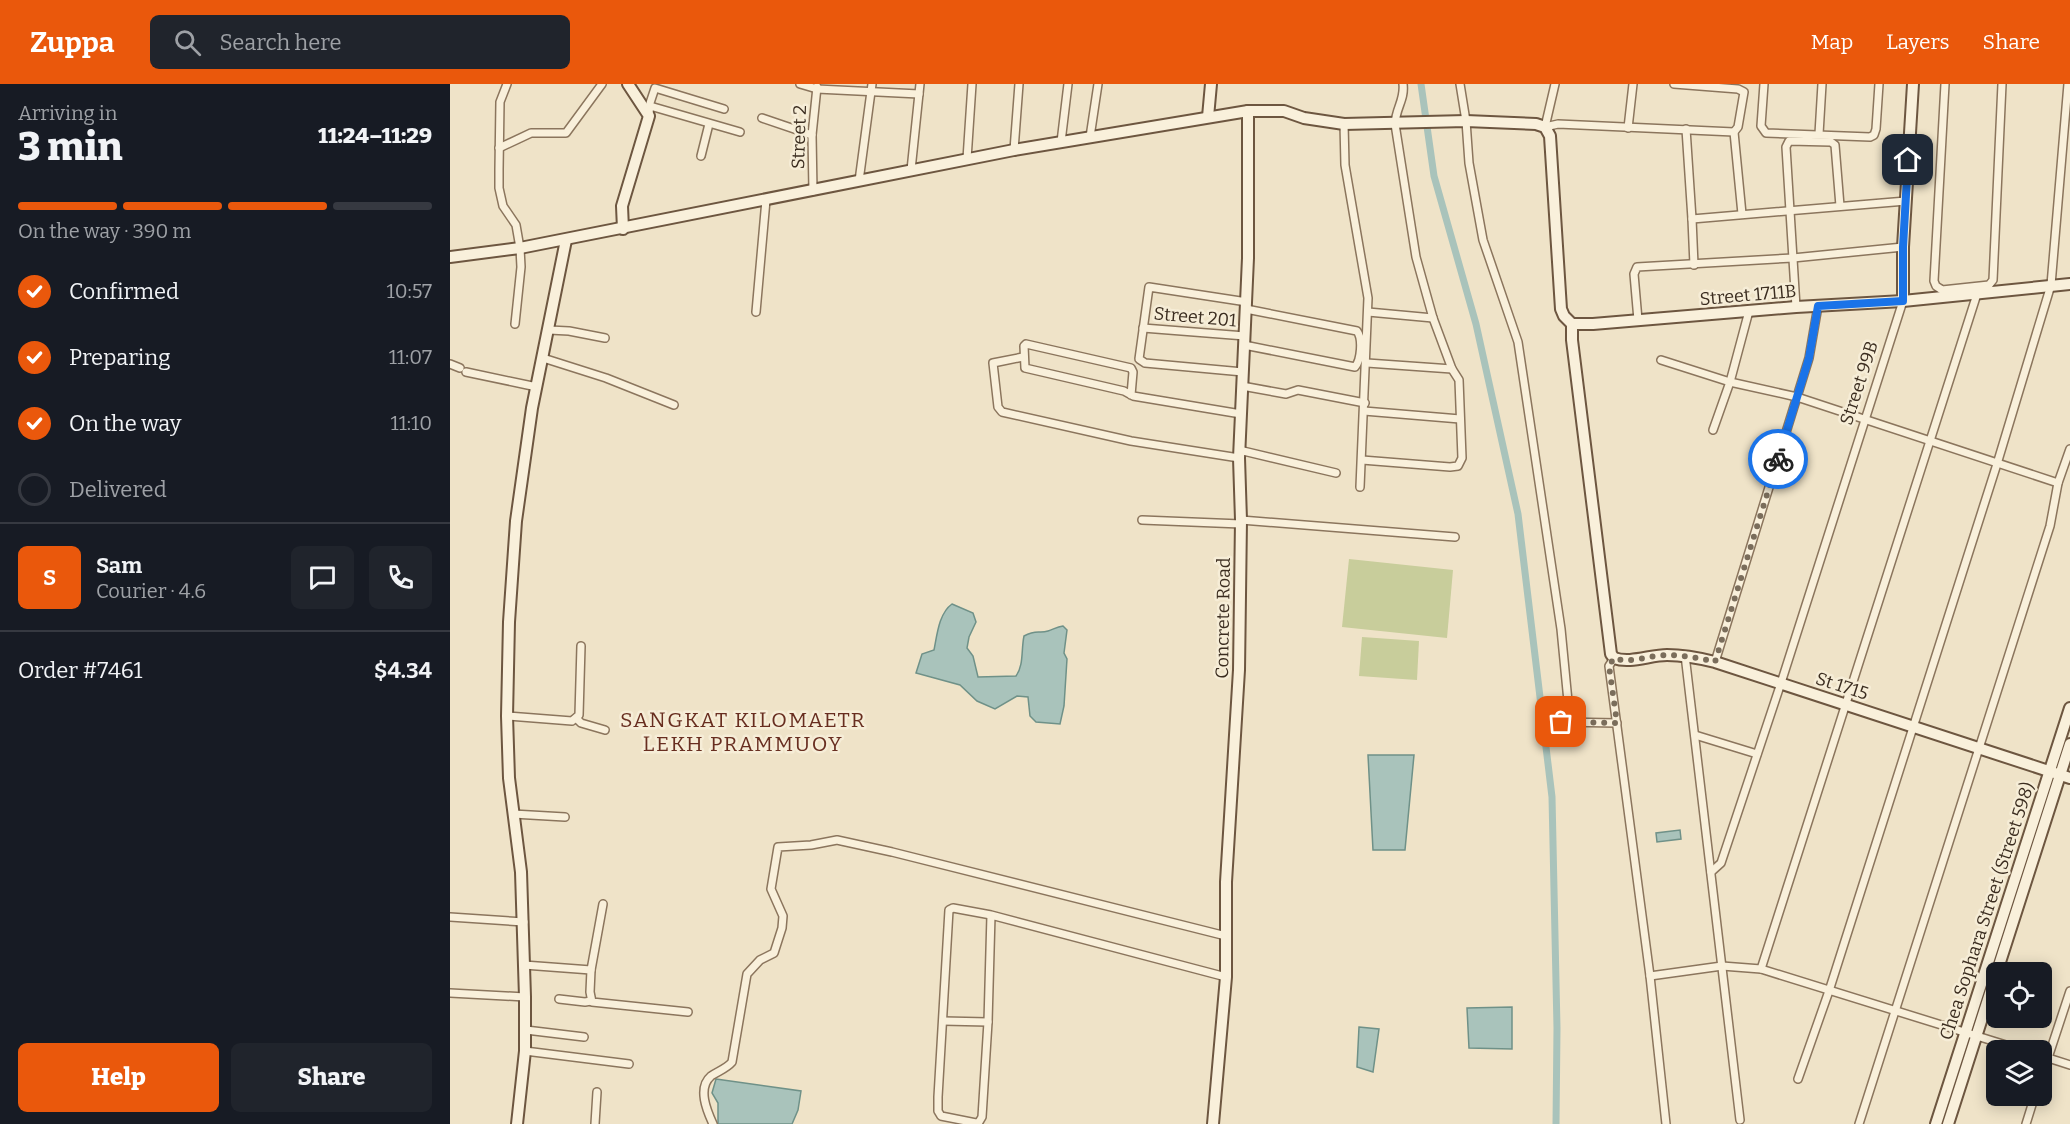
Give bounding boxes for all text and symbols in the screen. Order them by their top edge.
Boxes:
search box [150,15,570,69]
text: Zuppa [30,26,114,59]
icon: search [171,26,204,59]
text: Search here [219,29,342,56]
text: Map [1811,29,1853,55]
text: Layers [1886,29,1950,55]
text: Share [1983,29,2040,55]
text: Arriving in [18,101,117,125]
street label: Street 2 [787,105,811,169]
text: 11:24–11:29 [318,122,432,149]
text: 3 min [18,124,123,170]
pin [1882,134,1933,185]
icon: home [1891,143,1924,176]
text: On the way · 390 m [18,219,191,243]
icon: check [18,275,51,308]
text: Confirmed [69,278,179,305]
text: 10:57 [387,279,432,303]
street label: Street 1711B [1699,280,1797,310]
street label: Street 201 [1153,302,1238,332]
street label: Street 99B [1835,338,1883,428]
icon: check [18,341,51,374]
text: Preparing [69,344,171,371]
text: 11:07 [389,345,432,369]
icon: check [18,407,51,440]
text: On the way [69,410,181,437]
text: 11:10 [391,411,432,435]
courier [1748,429,1808,489]
icon: bike [1762,443,1795,476]
text: Delivered [69,476,167,503]
button: chat [291,546,354,609]
button: phone [369,546,432,609]
text: Sam [96,552,142,579]
street label: Concrete Road [1211,557,1235,679]
text: S [43,564,56,591]
text: Courier · 4.6 [96,579,206,603]
text: Order #7461 [18,657,142,684]
text: $4.34 [374,657,432,684]
street label: St 1715 [1813,667,1871,705]
pin [1535,696,1586,747]
icon: bag [1544,705,1577,738]
district label: SANGKAT KILOMAETR LEKH PRAMMUOY [620,707,866,757]
street label: Chea Sophara Street (Street 598) [1935,779,2039,1043]
map controls [1986,962,2052,1106]
button: locate [1986,962,2052,1028]
button: layers [1986,1040,2052,1106]
button: Help [18,1043,219,1112]
button: Share [231,1043,432,1112]

